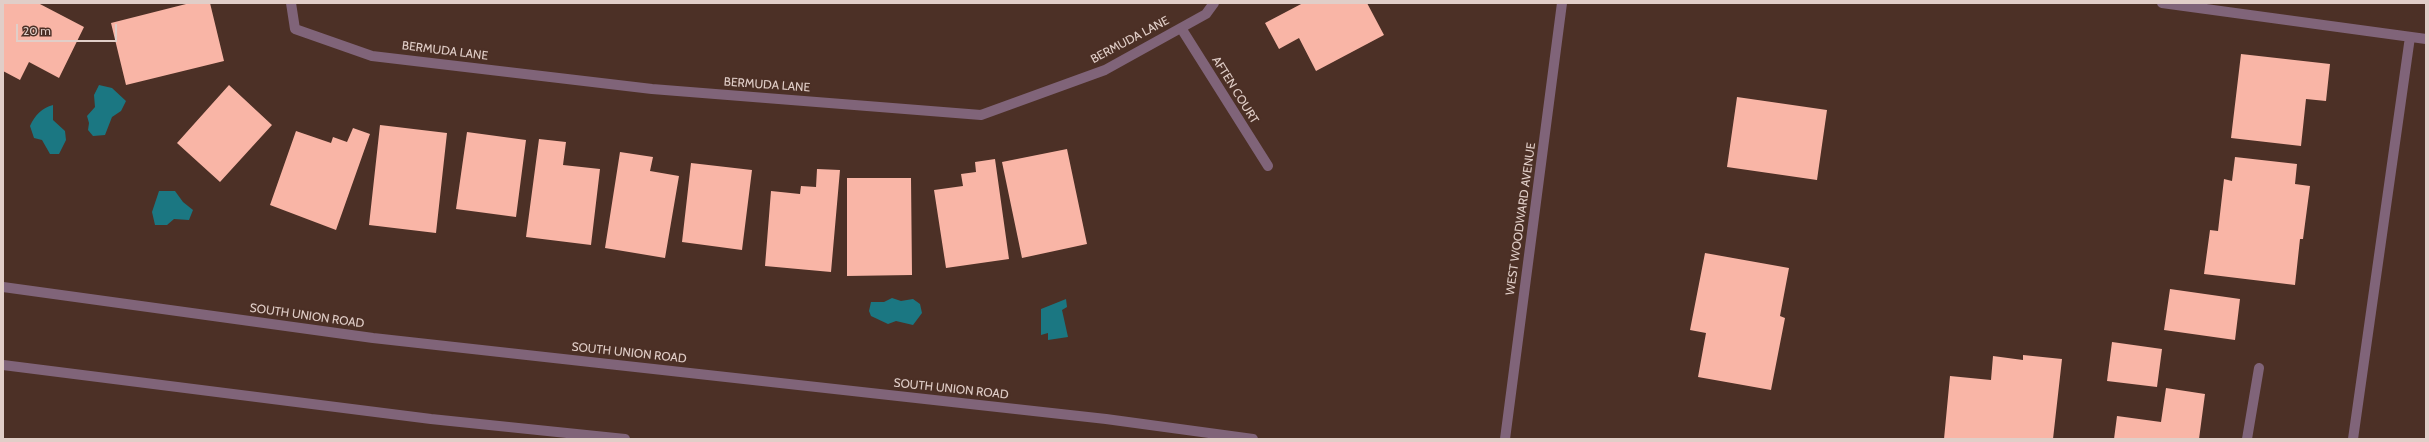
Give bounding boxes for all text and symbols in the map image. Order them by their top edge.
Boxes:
street label: BERMUDA LANE [1088,13,1172,67]
scale bar [18,16,119,42]
text: 20 m [23,23,51,38]
street label: BERMUDA LANE [401,39,489,63]
street label: AFTEN COURT [1209,54,1261,126]
street label: BERMUDA LANE [723,75,811,95]
street label: WEST WOODWARD AVENUE [1503,142,1539,296]
street label: SOUTH UNION ROAD [249,301,365,331]
street label: SOUTH UNION ROAD [571,340,687,366]
street label: SOUTH UNION ROAD [893,376,1009,402]

